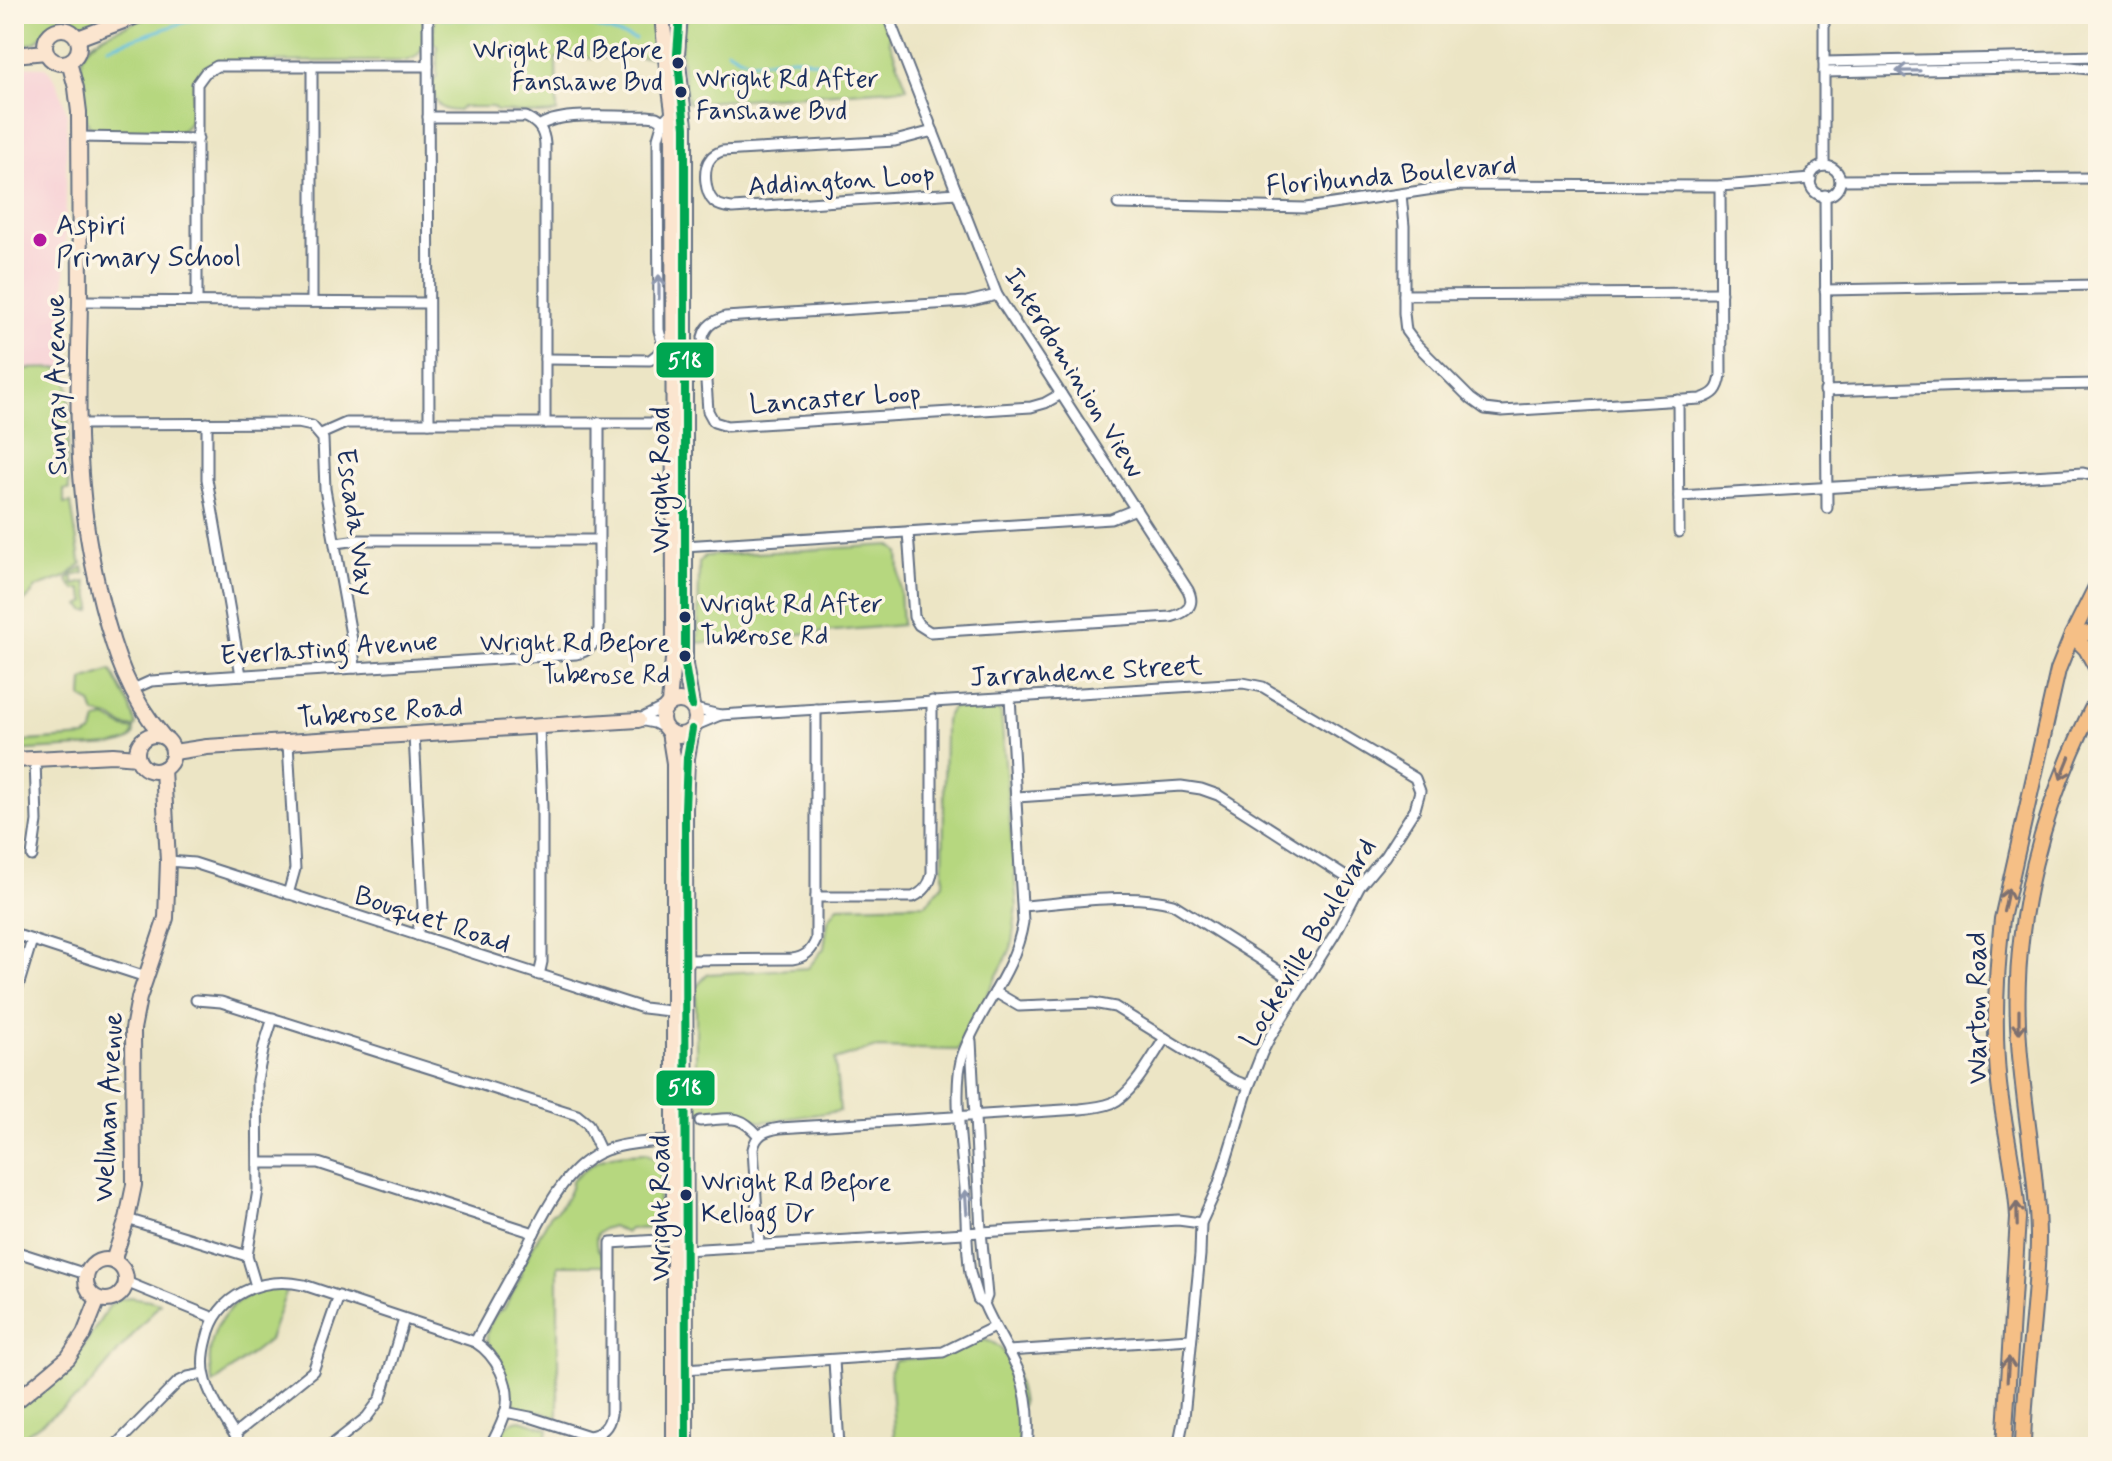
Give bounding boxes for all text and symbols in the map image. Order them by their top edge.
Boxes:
place label: Wright Rd Before Fanshawe Bvd [473,34,663,100]
marker: Wright Rd Before Fanshawe Bvd [670,55,686,71]
place label: Wright Rd After Fanshawe Bvd [696,63,879,129]
one-way arrow [1895,63,1922,78]
marker: Wright Rd After Fanshawe Bvd [673,84,689,100]
street label: Floribunda Boulevard [1264,147,1518,206]
street label: Addington Loop [746,157,936,206]
place label: Aspiri Primary School [56,208,241,277]
marker: Aspiri Primary School [31,231,49,249]
street label: Interdominion View [994,261,1154,486]
one-way arrow [651,274,667,301]
street label: Sunray Avenue [37,294,78,476]
line badge: 518 [655,341,715,379]
text: 518 [668,348,702,376]
street label: Lancaster Loop [748,375,922,424]
street label: Wright Road [643,407,682,553]
street label: Escada Way [326,446,383,598]
place label: Wright Rd After Tuberose Rd [700,588,883,654]
marker: Wright Rd After Tuberose Rd [677,609,693,625]
street label: Everlasting Avenue [219,623,440,679]
place label: Wright Rd Before Tuberose Rd [480,627,670,693]
marker: Wright Rd Before Tuberose Rd [677,648,693,664]
street label: Jarrahdene Street [969,648,1204,697]
street label: Tuberose Road [296,689,464,738]
one-way arrow [2057,755,2071,780]
street label: Lockeville Boulevard [1232,832,1386,1055]
street label: Bouquet Road [349,878,515,963]
one-way arrow [1999,888,2014,914]
street label: Warton Road [1960,932,1997,1084]
one-way arrow [2011,1008,2027,1035]
street label: Wellman Avenue [86,1011,133,1203]
line badge: 518 [655,1069,716,1107]
text: 518 [668,1075,702,1103]
street label: Wright Road [643,1135,682,1281]
place label: Wright Rd Before Kellogg Dr [701,1166,891,1235]
marker: Wright Rd Before Kellogg Dr [678,1187,694,1203]
one-way arrow [958,1189,973,1216]
one-way arrow [2009,1201,2025,1228]
one-way arrow [2001,1357,2016,1383]

